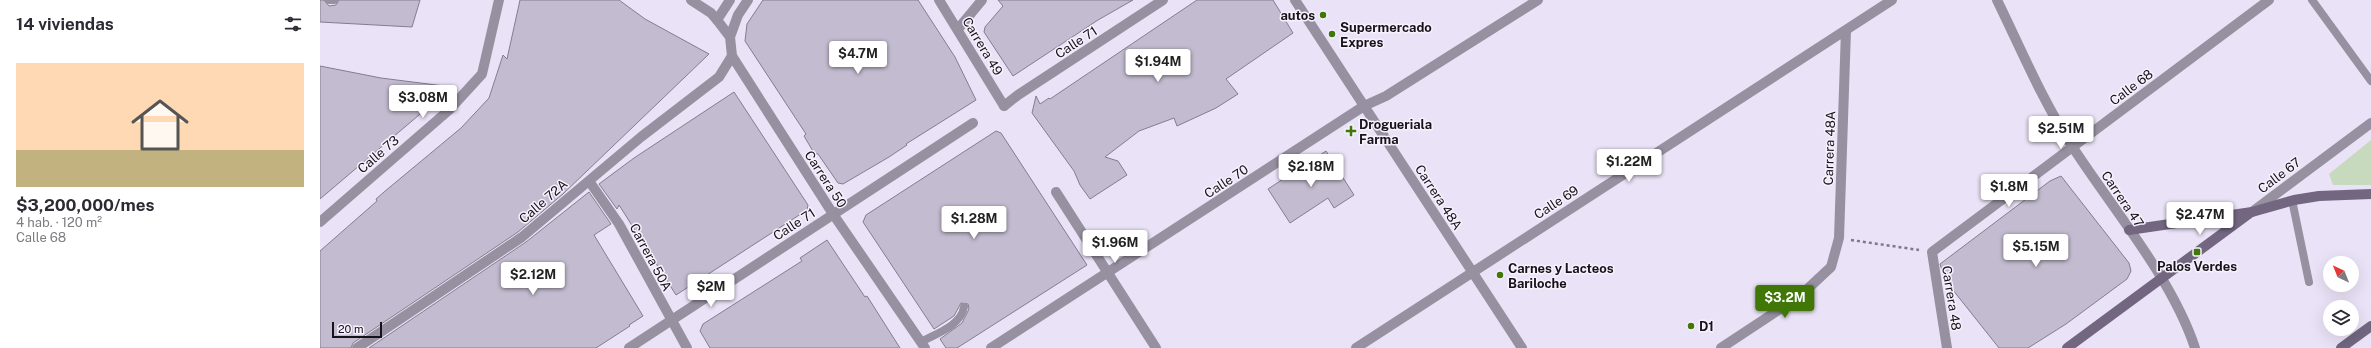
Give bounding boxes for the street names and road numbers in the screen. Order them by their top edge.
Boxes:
street label: Carrera 49 [959,15,1006,78]
street label: Calle 71 [1052,23,1100,62]
street label: Calle 68 [2107,66,2156,109]
street label: Carrera 48A [1821,111,1838,186]
street label: Calle 73 [355,132,402,176]
street label: Carrera 50 [802,148,850,211]
street label: Calle 67 [2255,154,2304,196]
street label: Calle 70 [1201,162,1251,201]
street label: Carrera 48A [1412,162,1465,233]
street label: Carrera 47 [2098,168,2147,230]
street label: Calle 72A [516,176,570,226]
street label: Calle 69 [1531,183,1581,222]
street label: Calle 71 [770,205,818,244]
street label: Carrera 50A [627,221,675,294]
street label: Carrera 48 [1939,265,1964,331]

